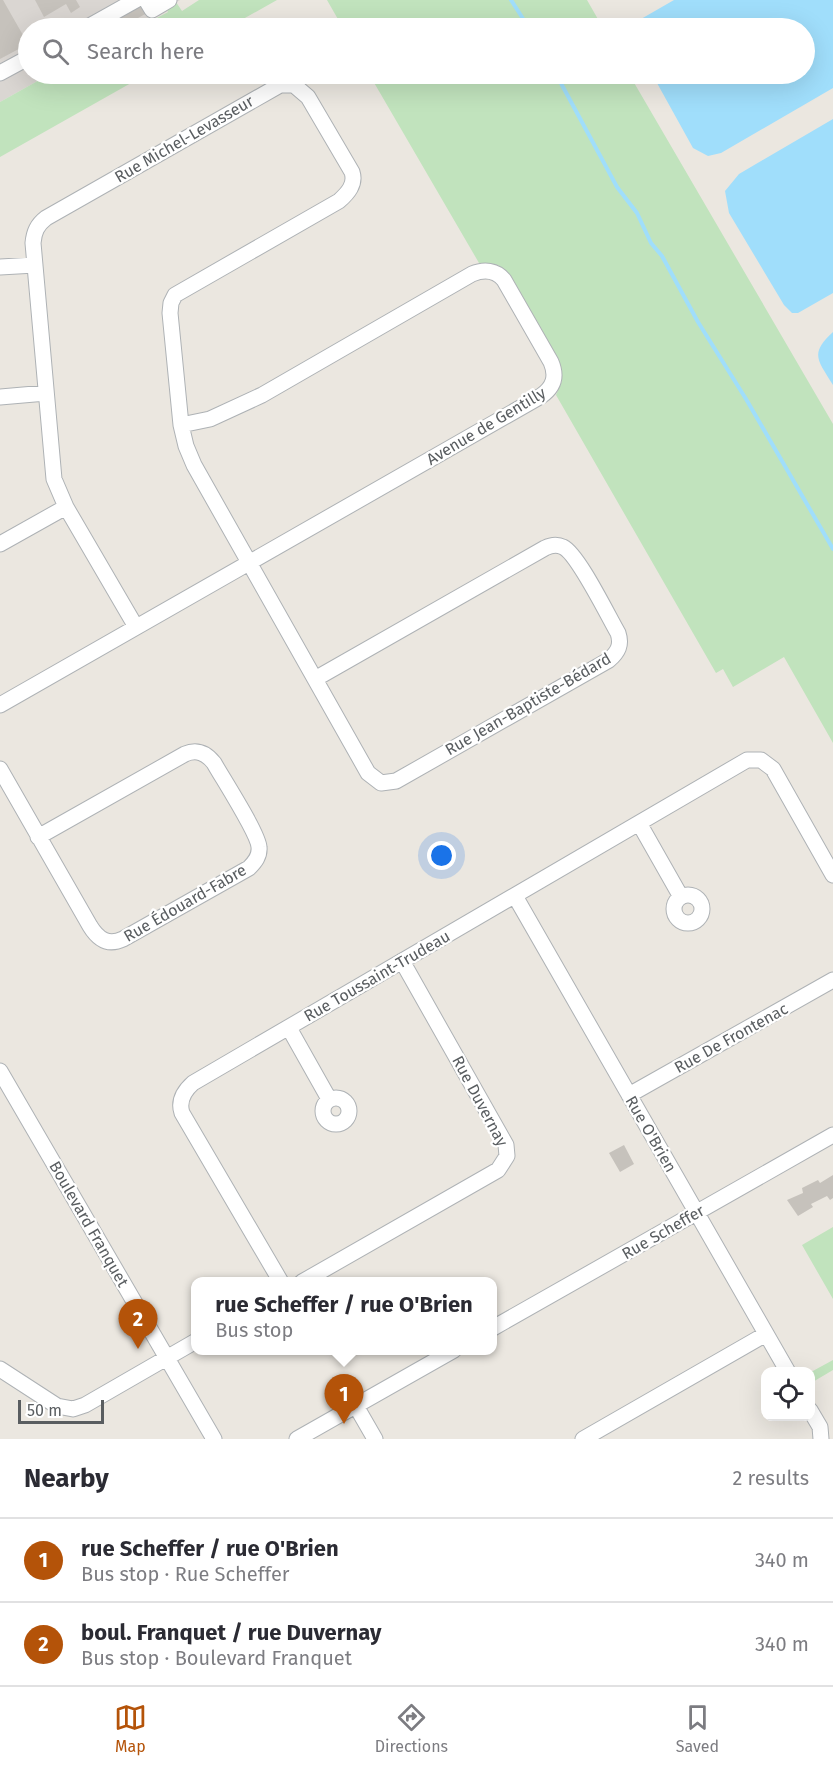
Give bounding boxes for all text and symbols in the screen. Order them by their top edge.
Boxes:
search box [18,18,815,84]
icon: search [39,35,72,68]
text: Search here [87,38,205,65]
street label: Rue Michel-Levasseur [111,91,257,186]
street label: Avenue de Gentilly [423,383,549,469]
street label: Rue Jean-Baptiste-Bédard [442,649,614,759]
your location [427,841,456,870]
street label: Rue Édouard-Fabre [120,859,250,946]
street label: Rue Toussaint-Trudeau [301,926,453,1026]
street label: Rue De Frontenac [671,999,791,1077]
street label: Rue Duvernay [448,1052,512,1150]
street label: Rue O'Brien [622,1092,680,1176]
street label: Boulevard Franquet [45,1158,133,1290]
street label: Rue Scheffer [618,1200,708,1263]
popup [191,1277,497,1355]
text: rue Scheffer / rue O'Brien [215,1291,473,1318]
pin: 2 [118,1300,158,1349]
text: Bus stop [215,1318,293,1342]
map controls [761,1367,815,1421]
button: locate [761,1367,815,1421]
pin: 1 [324,1374,364,1424]
scale bar [18,1397,104,1424]
text: 50 m [27,1401,62,1420]
text: Nearby [24,1463,109,1494]
text: 2 results [732,1466,809,1490]
text: rue Scheffer / rue O'Brien [81,1535,339,1562]
text: 1 [39,1548,48,1572]
text: 340 m [755,1548,809,1572]
text: Bus stop · Rue Scheffer [81,1562,290,1586]
text: boul. Franquet / rue Duvernay [81,1619,381,1646]
text: 2 [38,1632,49,1656]
text: 340 m [755,1632,809,1656]
text: Bus stop · Boulevard Franquet [81,1646,352,1670]
tab: Map [114,1701,147,1756]
tab: Directions [375,1701,448,1756]
tab: Saved [676,1701,719,1756]

